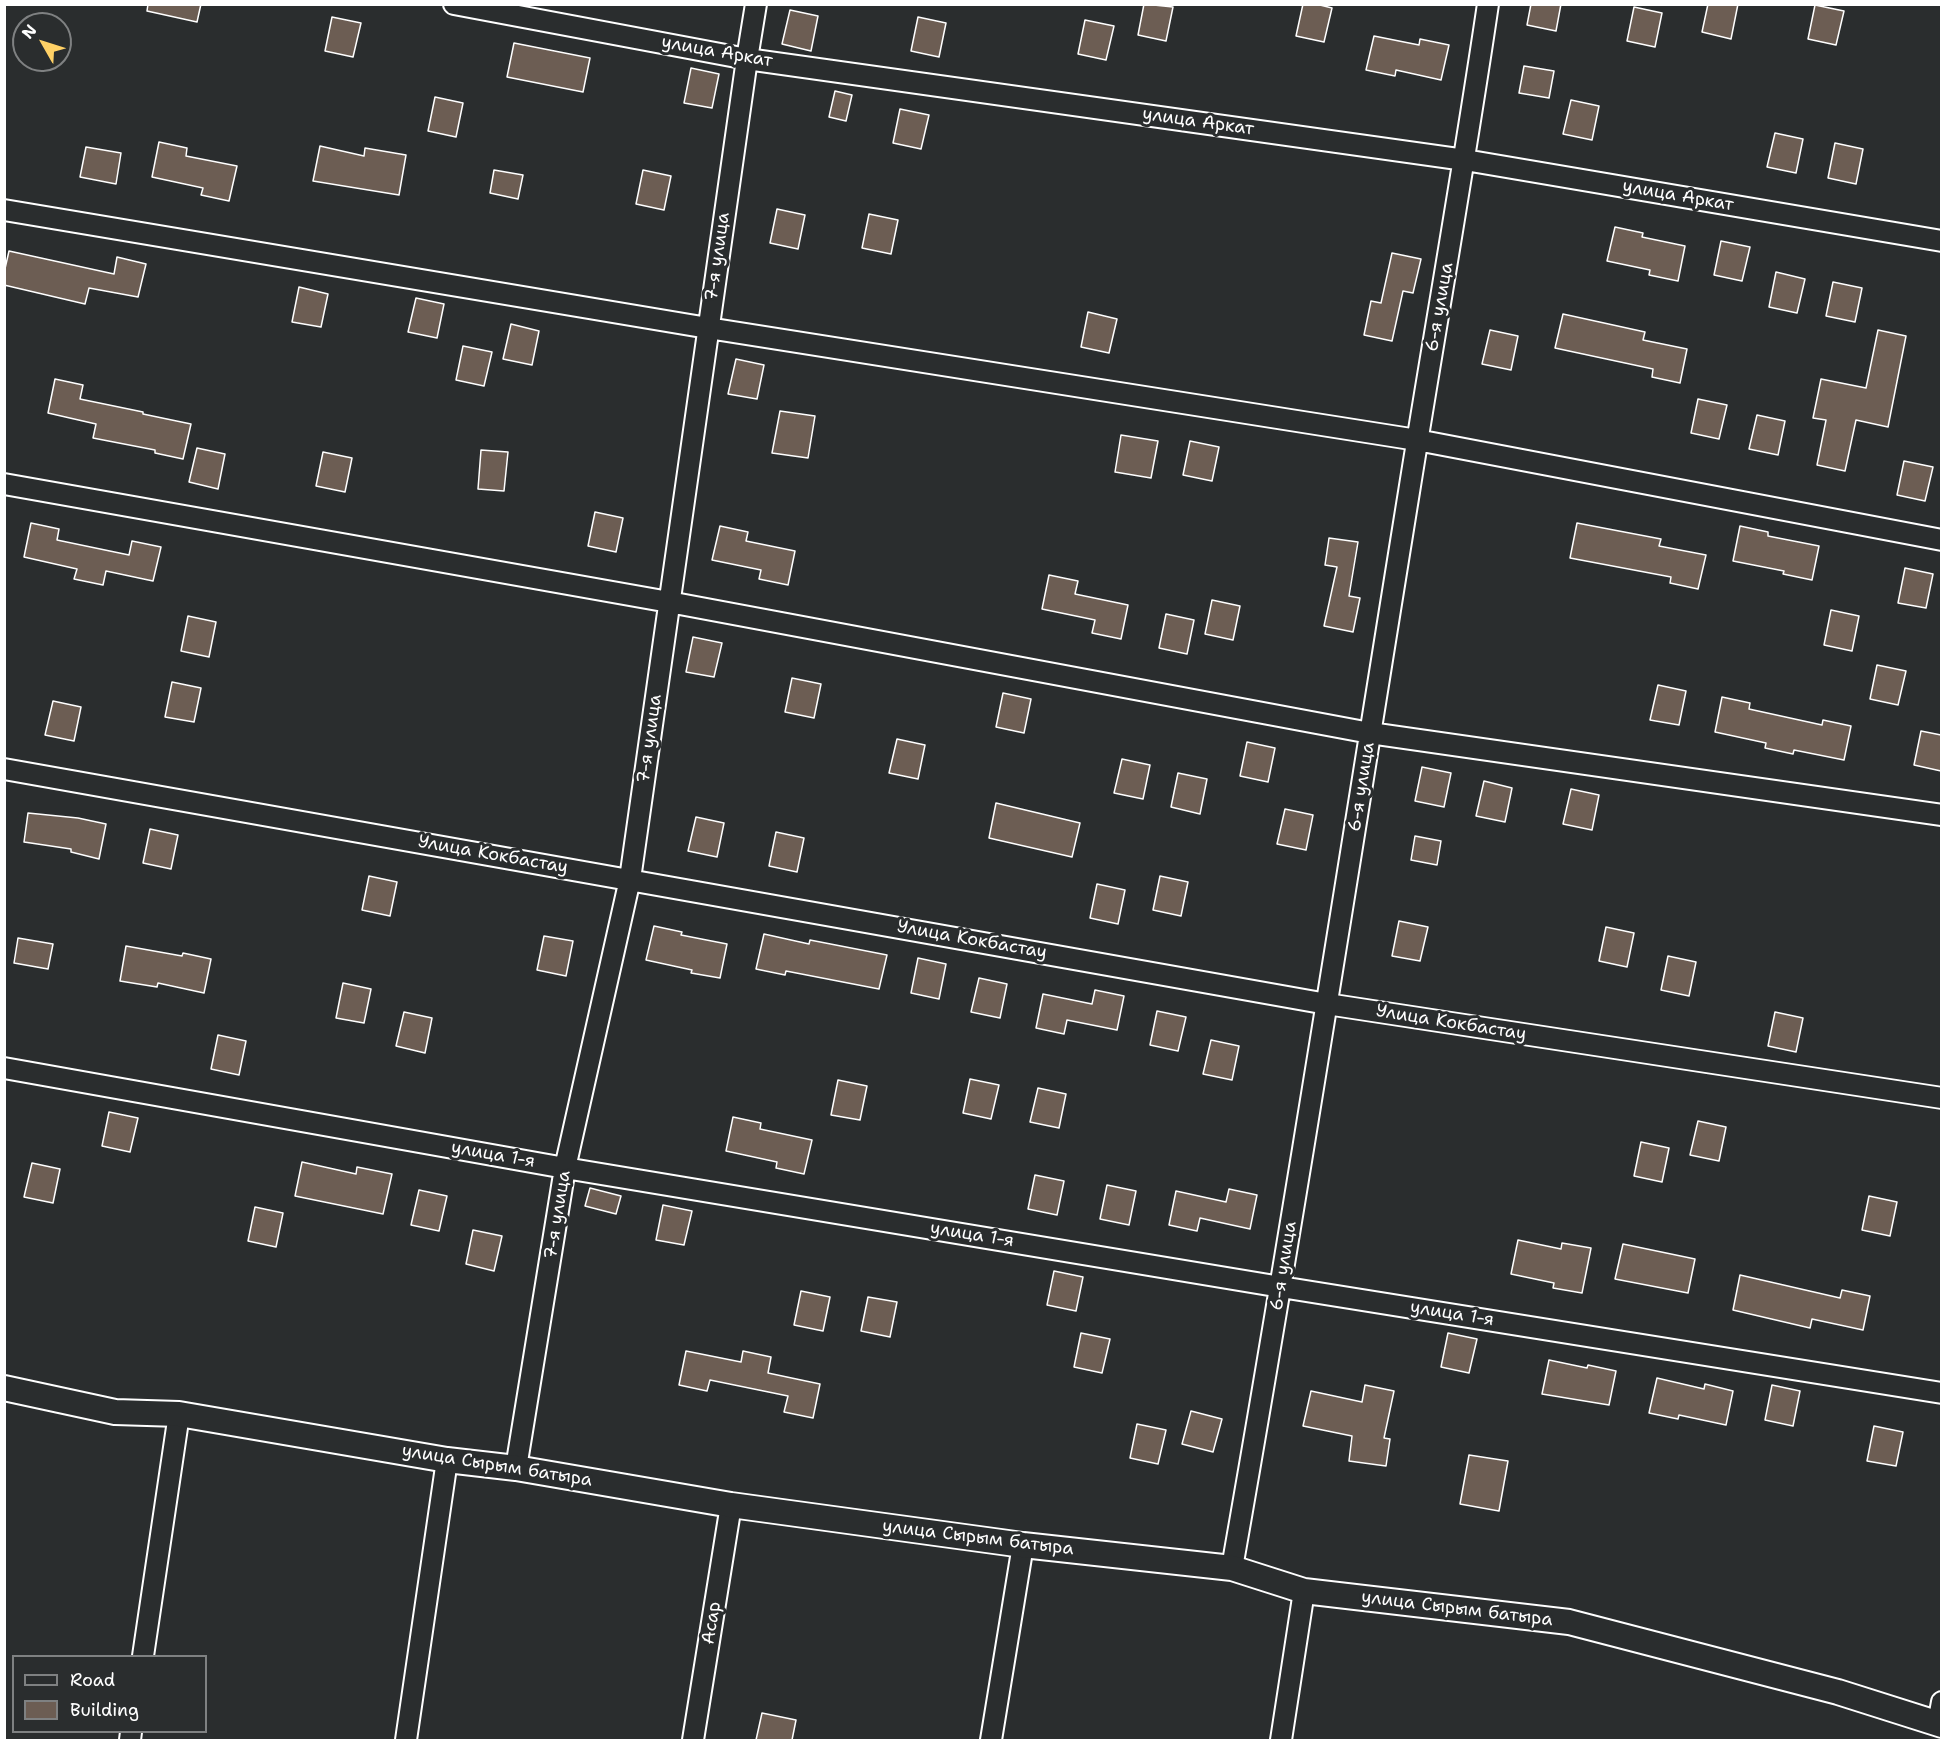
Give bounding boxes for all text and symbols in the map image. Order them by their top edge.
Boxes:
north arrow [12,12,72,72]
text: N [17,20,41,43]
street label: улица Аркат [660,32,774,72]
street label: улица Аркат [1141,103,1255,141]
street label: улица Аркат [1621,176,1735,216]
street label: 7-я улица [701,211,735,303]
street label: 6-я улица [1422,261,1458,353]
street label: 7-я улица [633,693,667,785]
street label: 6-я улица [1344,741,1380,833]
street label: Улица Кокбастау [416,831,570,879]
street label: Улица Кокбастау [895,916,1049,964]
street label: Улица Кокбастау [1374,1000,1528,1046]
street label: улица 1-я [449,1137,537,1173]
street label: 7-я улица [540,1169,576,1261]
street label: улица 1-я [928,1218,1016,1252]
street label: 6-я улица [1266,1220,1302,1312]
street label: улица 1-я [1408,1297,1496,1331]
street label: улица Сырым батыра [400,1440,594,1492]
street label: улица Сырым батыра [881,1516,1075,1560]
street label: улица Сырым батыра [1360,1587,1554,1631]
street label: Асар [698,1600,726,1646]
legend [12,1655,207,1733]
text: Road [70,1668,115,1692]
text: Building [70,1698,139,1722]

